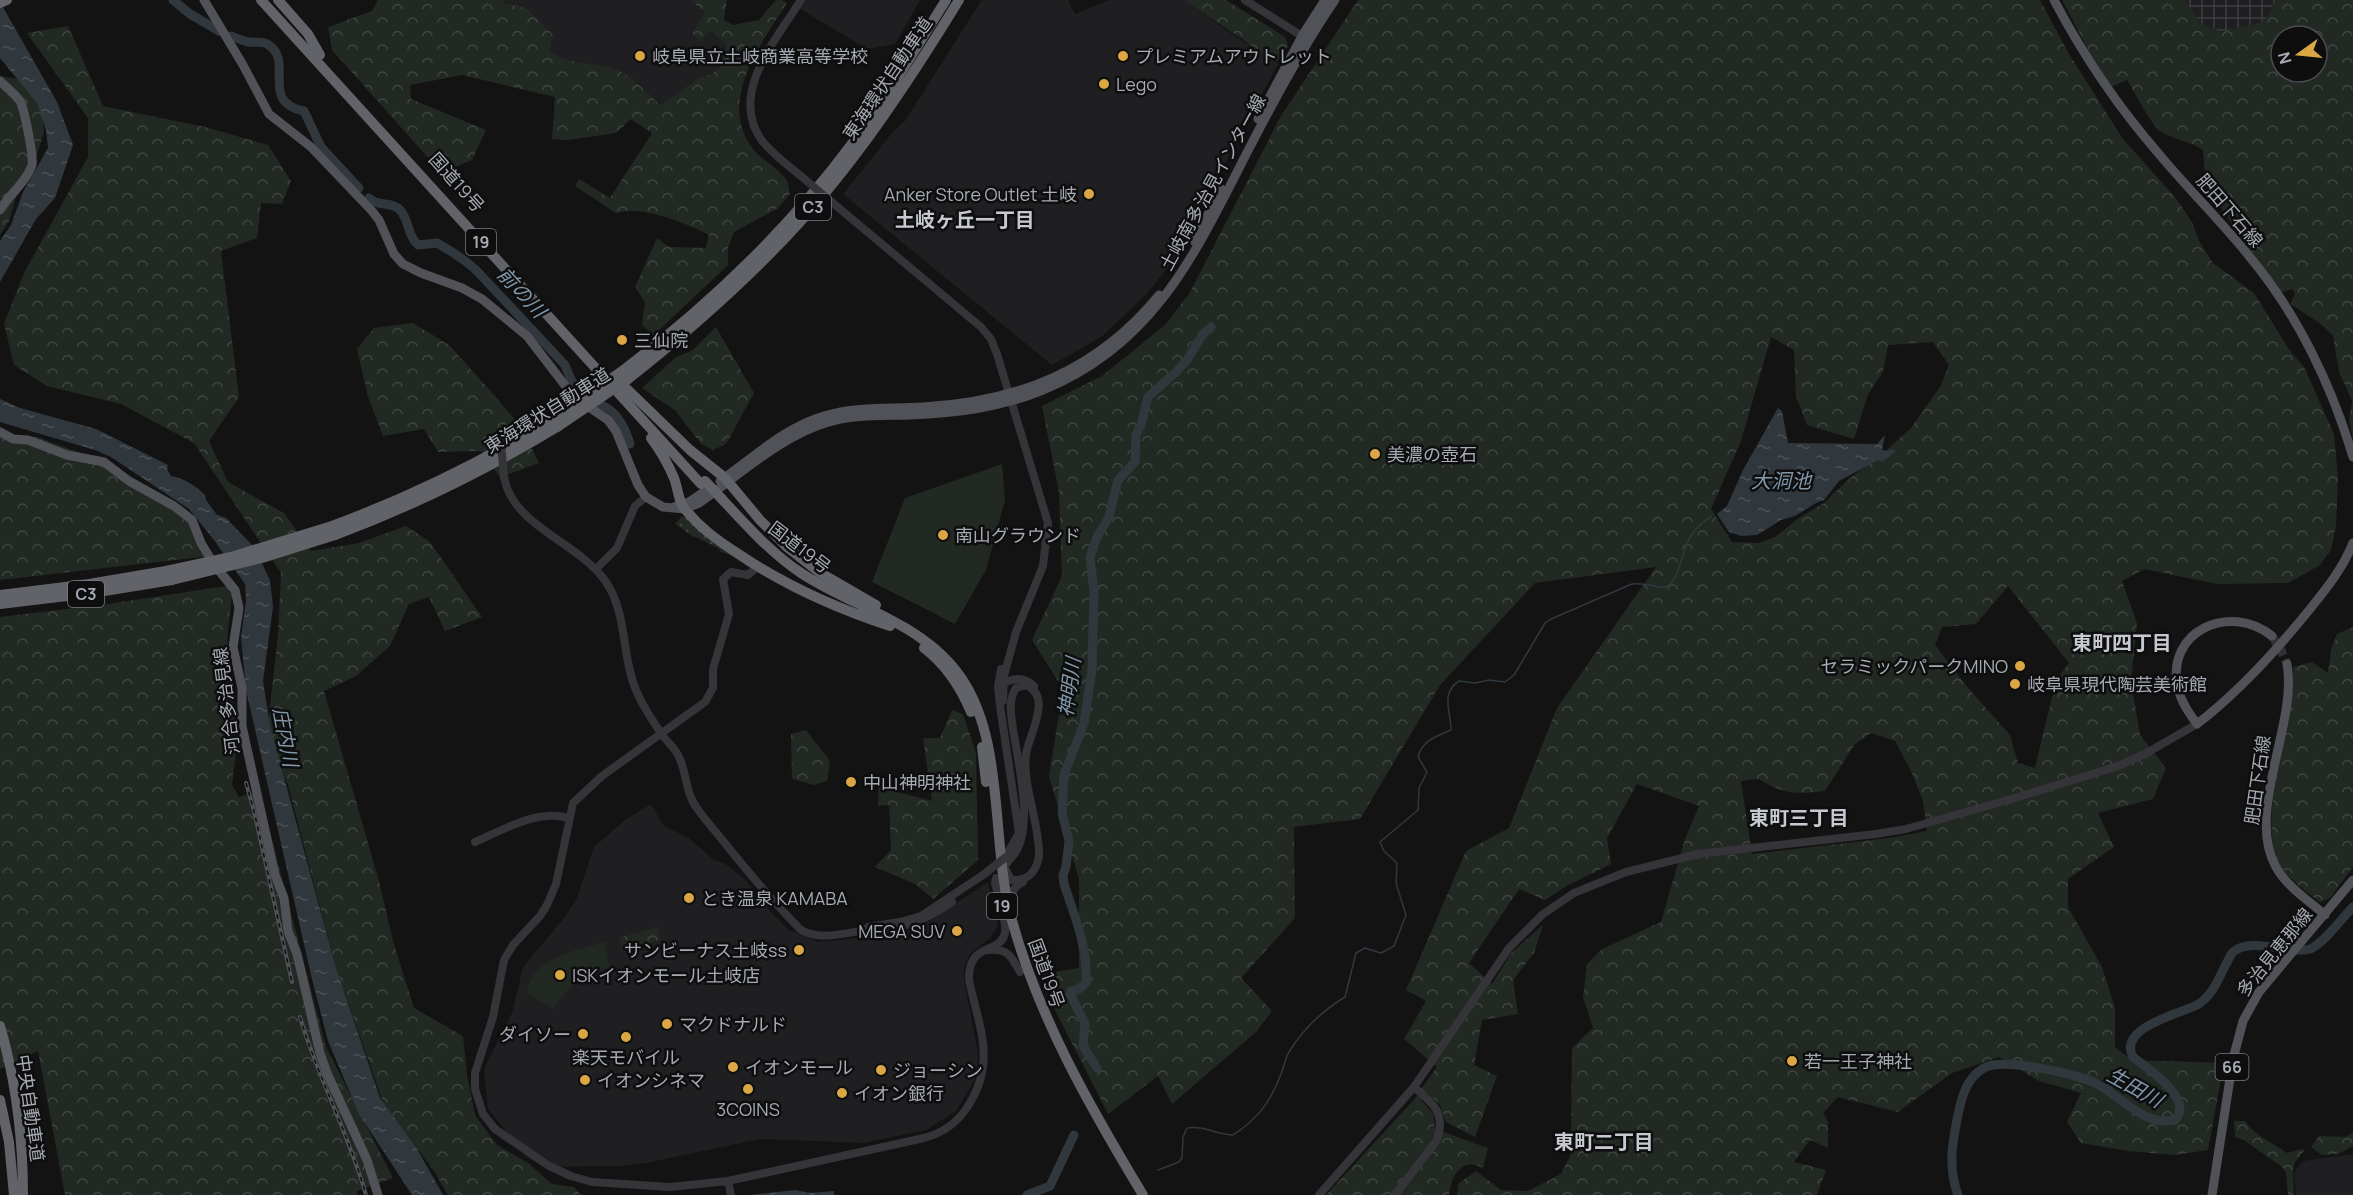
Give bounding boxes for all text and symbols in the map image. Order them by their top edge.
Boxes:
street label: 東海環状自動車道 [837,12,937,144]
north arrow [2269,24,2329,84]
place label: 岐阜県立土岐商業高等学校 [652,44,868,68]
place label: プレミアムアウトレット [1135,44,1332,68]
marker: 岐阜県立土岐商業高等学校 [633,49,647,63]
marker: プレミアムアウトレット [1116,49,1130,63]
text: N [2272,49,2297,66]
place label: Lego [1116,72,1157,96]
marker: Lego [1097,77,1111,91]
street label: 土岐南多治見インター線 [1154,90,1270,274]
street label: 国道19号 [424,147,490,217]
street label: 肥田下石線 [2191,168,2269,252]
place label: Anker Store Outlet 土岐 [884,182,1077,206]
marker: Anker Store Outlet 土岐 [1082,187,1096,201]
road number: C3 [795,194,831,220]
district label: 土岐ヶ丘一丁目 [895,206,1035,233]
road number: 19 [466,229,496,255]
water label: 前の川 [492,261,554,325]
place label: 三仙院 [634,328,688,352]
marker: 三仙院 [615,333,629,347]
street label: 東海環状自動車道 [480,362,614,458]
place label: 美濃の壺石 [1387,442,1477,466]
marker: 美濃の壺石 [1368,447,1382,461]
water label: 大洞池 [1751,467,1813,494]
street label: 国道19号 [764,516,836,578]
place label: 南山グラウンド [955,523,1081,547]
marker: 南山グラウンド [936,528,950,542]
road number: C3 [68,581,104,607]
district label: 東町四丁目 [2072,629,2172,656]
street label: 河合多治見線 [208,646,244,756]
water label: 神明川 [1051,653,1087,719]
place label: セラミックパークMINO [1820,654,2008,678]
marker: セラミックパークMINO [2013,659,2027,673]
place label: 岐阜県現代陶芸美術館 [2027,672,2207,696]
marker: 岐阜県現代陶芸美術館 [2008,677,2022,691]
water label: 庄内川 [267,705,305,771]
street label: 肥田下石線 [2239,734,2275,826]
place label: 中山神明神社 [863,770,971,794]
marker: 中山神明神社 [844,775,858,789]
district label: 東町三丁目 [1749,804,1849,831]
place label: とき温泉 KAMABA [701,886,848,910]
marker: とき温泉 KAMABA [682,891,696,905]
road number: 19 [987,893,1017,919]
street label: 多治見恵那線 [2231,902,2317,1002]
place label: MEGA SUV [858,919,945,943]
marker: MEGA SUV [950,924,964,938]
street label: 国道19号 [1023,935,1071,1011]
place label: サンビーナス土岐ss [624,938,787,962]
marker: サンビーナス土岐ss [792,943,806,957]
place label: ISKイオンモール土岐店 [572,963,760,987]
marker: ISKイオンモール土岐店 [553,968,567,982]
place label: マクドナルド [679,1012,787,1036]
marker: マクドナルド [660,1017,674,1031]
place label: ダイソー [499,1022,571,1046]
marker: ダイソー [576,1027,590,1041]
marker: 楽天モバイル [619,1030,633,1044]
place label: 楽天モバイル [572,1045,680,1069]
place label: 若一王子神社 [1804,1049,1912,1073]
street label: 中央自動車道 [12,1053,50,1163]
marker: 若一王子神社 [1785,1054,1799,1068]
road number: 66 [2216,1054,2248,1080]
place label: イオンモール [745,1055,853,1079]
place label: ジョーシン [893,1058,983,1082]
marker: イオンモール [726,1060,740,1074]
water label: 生田川 [2102,1061,2170,1114]
marker: ジョーシン [874,1063,888,1077]
place label: イオンシネマ [597,1068,705,1092]
marker: イオンシネマ [578,1073,592,1087]
place label: イオン銀行 [854,1081,944,1105]
marker: 3COINS [741,1082,755,1096]
marker: イオン銀行 [835,1086,849,1100]
place label: 3COINS [716,1097,780,1121]
district label: 東町二丁目 [1554,1128,1654,1155]

